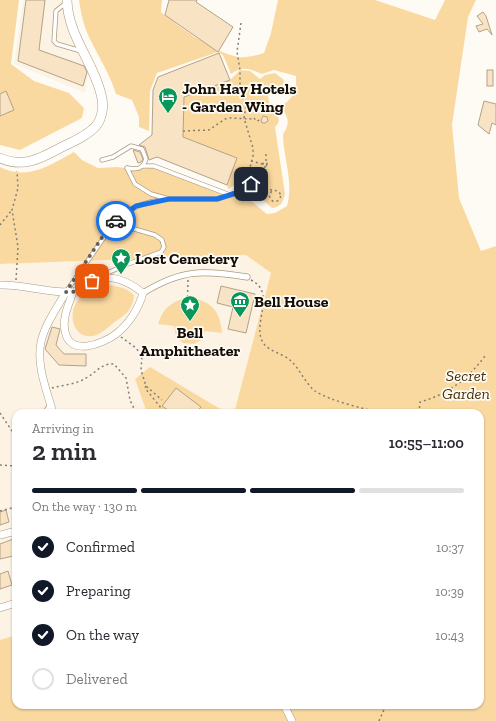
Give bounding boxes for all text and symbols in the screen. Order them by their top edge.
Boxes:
place label: John Hay Hotels - Garden Wing [182,79,297,116]
hotel icon: John Hay Hotels - Garden Wing [157,86,179,114]
pin [234,167,268,201]
icon: home [240,173,262,195]
courier [96,201,136,241]
icon: car [105,210,127,232]
place icon: Lost Cemetery [110,247,132,275]
place label: Lost Cemetery [135,249,239,268]
pin [75,264,109,298]
icon: bag [81,270,103,292]
museum icon: Bell House [229,290,251,318]
place label: Bell House [254,292,329,311]
place icon: Bell Amphitheater [179,294,201,322]
place label: Bell Amphitheater [140,323,240,360]
park label: Secret Garden [442,366,490,403]
text: Arriving in [32,421,94,436]
text: 10:55–11:00 [389,434,464,452]
text: 2 min [32,435,96,467]
text: On the way · 130 m [32,499,137,514]
icon: check [32,536,54,558]
text: Confirmed [66,538,135,556]
text: 10:37 [436,540,464,555]
icon: check [32,580,54,602]
text: Preparing [66,582,131,600]
text: 10:39 [435,584,464,599]
icon: check [32,624,54,646]
text: On the way [66,626,139,644]
text: 10:43 [435,628,464,643]
text: Delivered [66,670,128,688]

